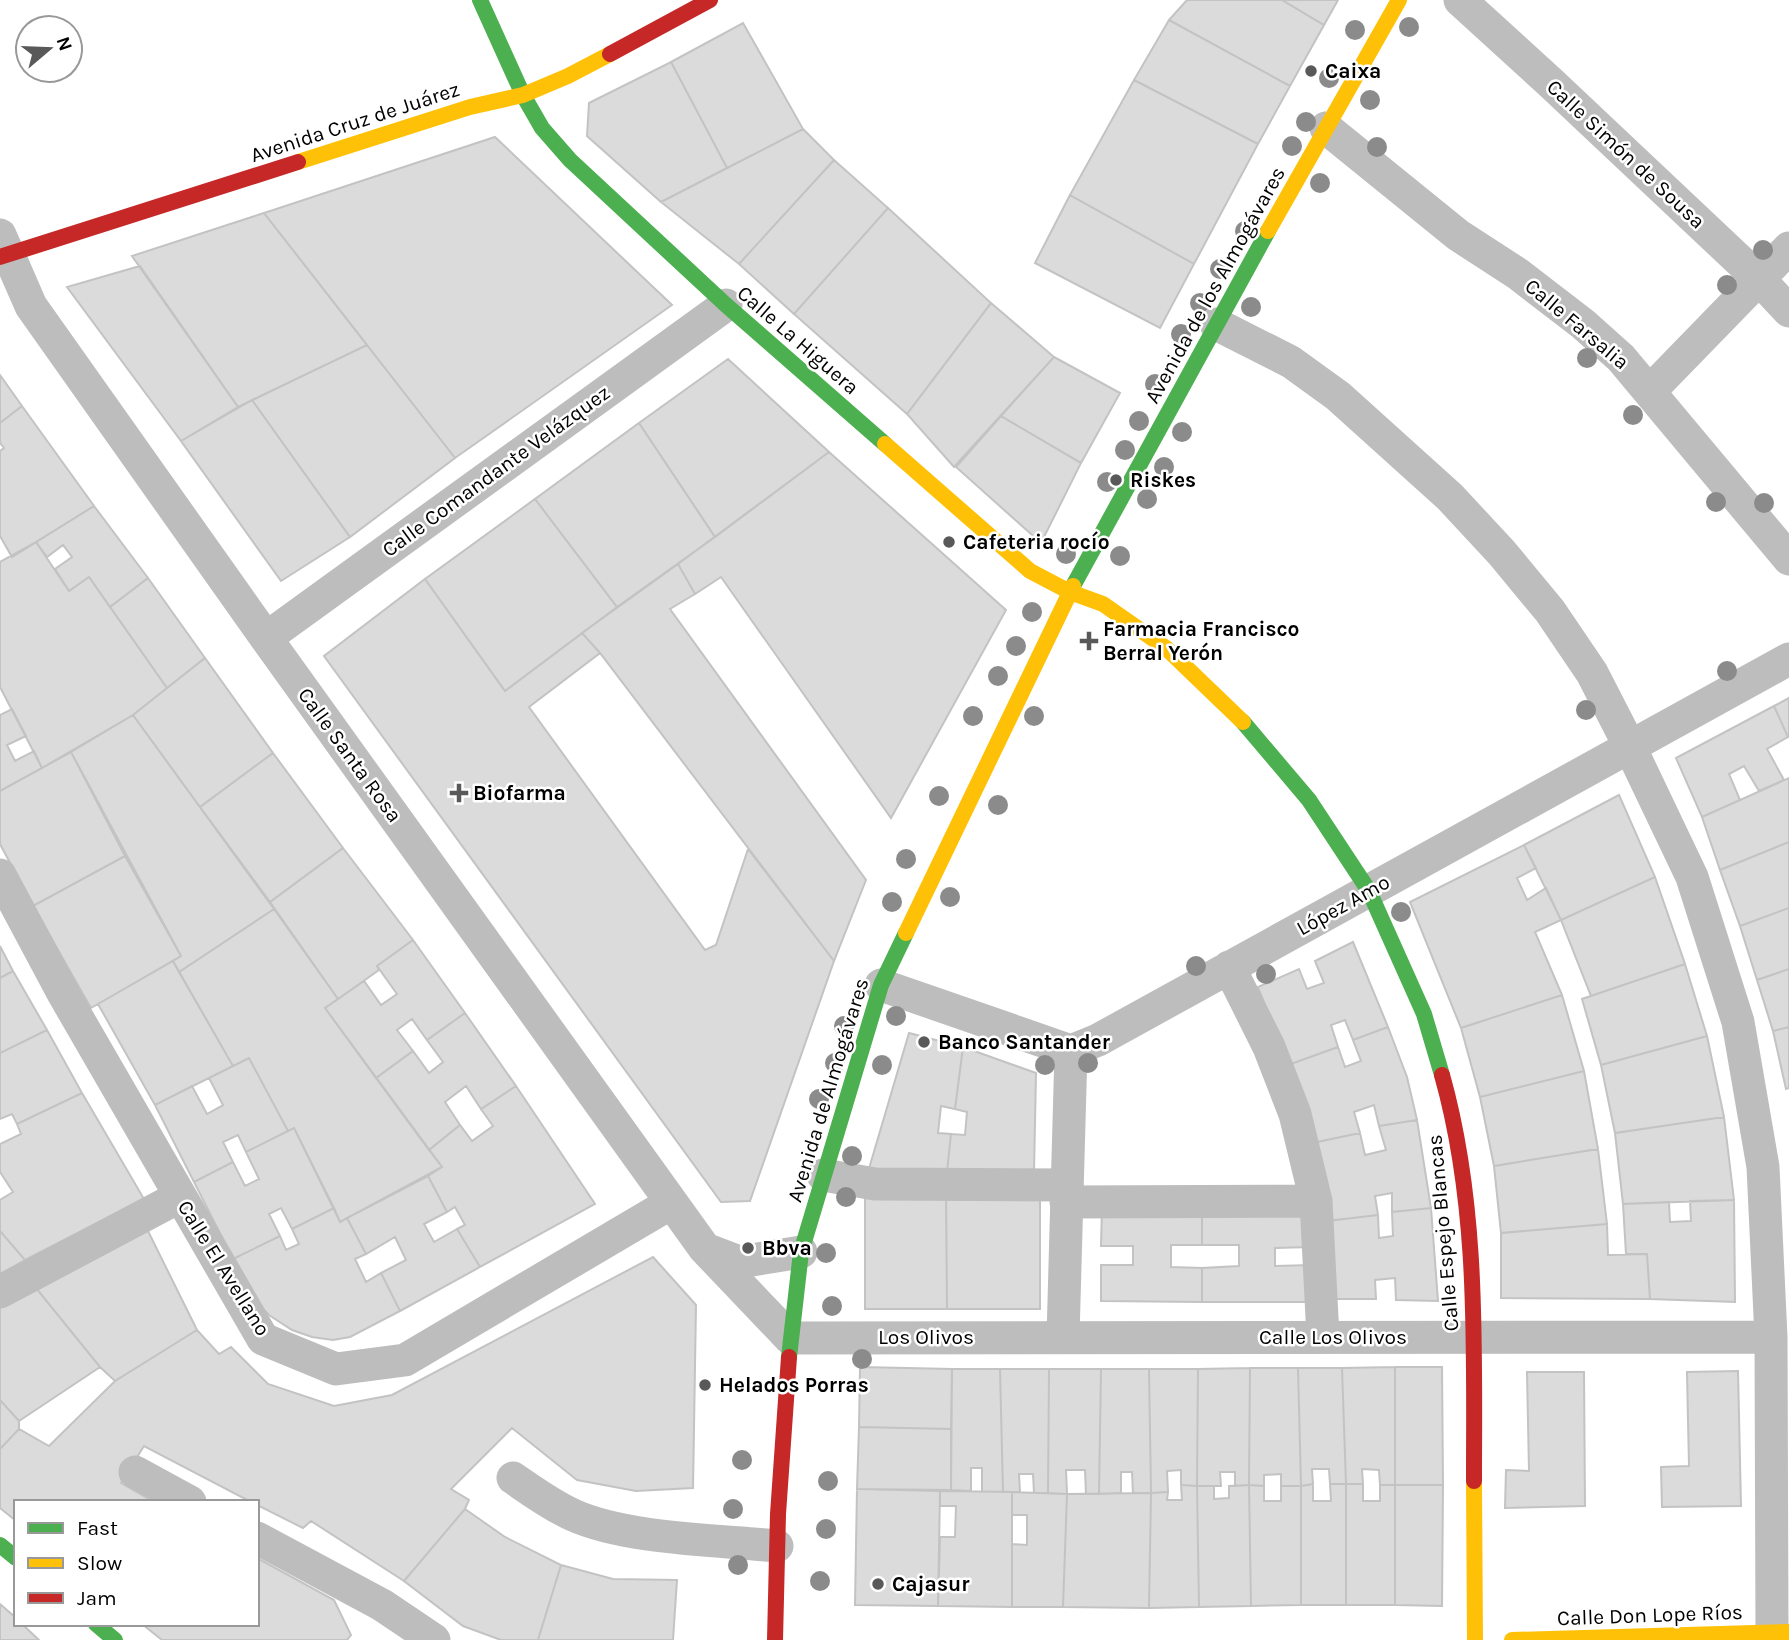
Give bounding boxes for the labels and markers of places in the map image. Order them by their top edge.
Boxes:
place label: Caixa [1325,59,1381,83]
marker: Caixa [1303,63,1319,79]
place label: Riskes [1130,468,1196,492]
marker: Riskes [1108,472,1124,488]
place label: Cafeteria rocío [963,530,1110,554]
marker: Cafeteria rocío [941,534,957,550]
place label: Farmacia Francisco Berral Yerón [1103,617,1300,665]
marker: Farmacia Francisco Berral Yerón [1081,633,1097,649]
place label: Biofarma [473,781,566,805]
marker: Biofarma [451,785,467,801]
place label: Banco Santander [938,1030,1111,1054]
marker: Banco Santander [916,1034,932,1050]
place label: Bbva [762,1236,812,1260]
marker: Bbva [740,1240,756,1256]
place label: Helados Porras [719,1373,869,1397]
marker: Helados Porras [697,1377,713,1393]
place label: Cajasur [892,1572,970,1596]
marker: Cajasur [870,1576,886,1592]

